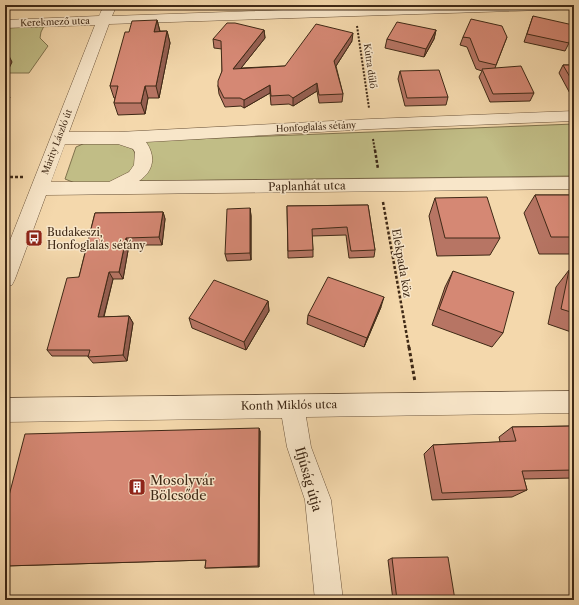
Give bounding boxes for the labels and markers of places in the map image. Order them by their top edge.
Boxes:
place label: Budakeszi, Honfoglalás sétány [47,225,146,252]
bus stop icon: Budakeszi, Honfoglalás sétány [24,228,44,248]
place label: Mosolyvár Bölcsőde [150,472,215,503]
building icon: Mosolyvár Bölcsőde [127,477,147,497]

